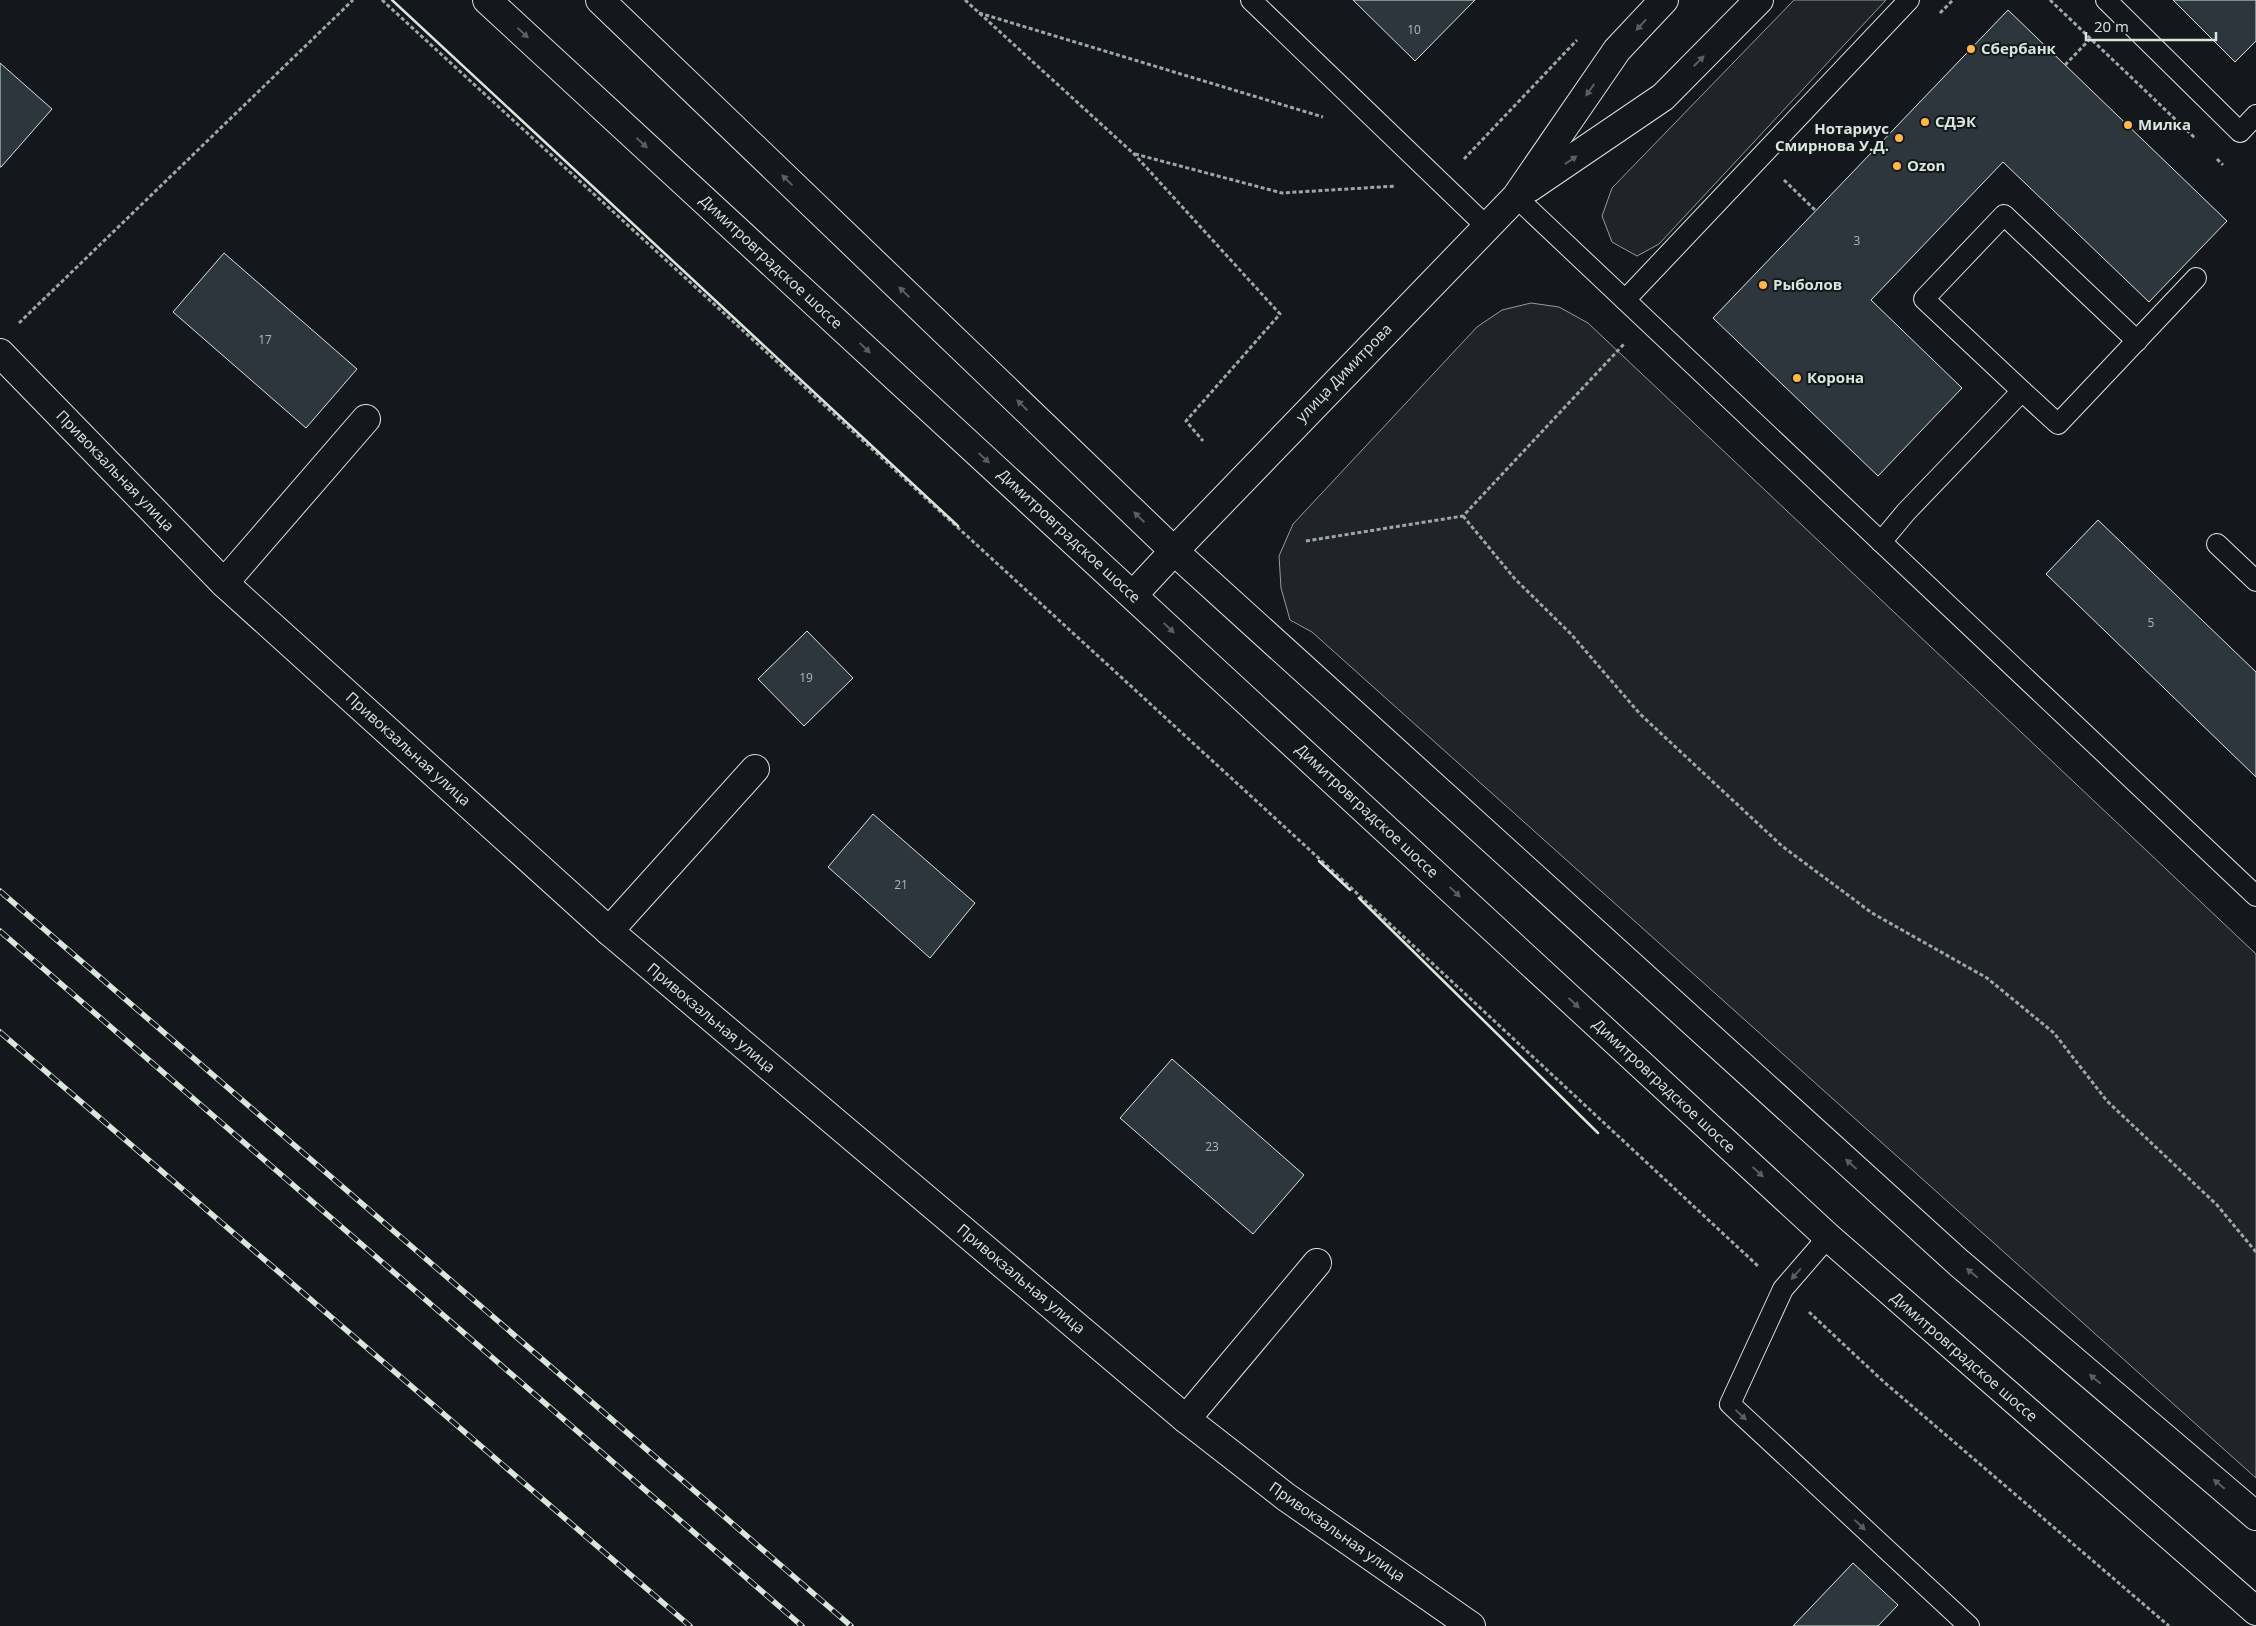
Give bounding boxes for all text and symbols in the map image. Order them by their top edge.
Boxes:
scale bar [2086,10,2216,42]
text: 20 m [2094,16,2129,36]
one-way arrow [1635,19,1647,31]
house number: 10 [1407,21,1421,38]
one-way arrow [516,27,528,39]
place label: Сбербанк [1981,38,2057,58]
marker: Сбербанк [1965,43,1977,55]
one-way arrow [1693,55,1705,67]
one-way arrow [1585,83,1595,97]
place label: СДЭК [1935,111,1977,131]
place label: Милка [2138,114,2191,134]
marker: СДЭК [1919,116,1931,128]
place label: Нотариус Смирнова У.Д. [1775,118,1889,155]
marker: Милка [2122,119,2134,131]
marker: Нотариус Смирнова У.Д. [1893,132,1905,144]
one-way arrow [636,137,648,149]
one-way arrow [1564,155,1577,165]
place label: Ozon [1907,155,1945,175]
marker: Ozon [1891,160,1903,172]
one-way arrow [781,174,793,186]
street label: Димитровградское шоссе [696,190,847,333]
house number: 3 [1854,232,1861,249]
place label: Рыболов [1773,274,1842,294]
marker: Рыболов [1757,279,1769,291]
one-way arrow [899,286,911,298]
street label: улица Димитрова [1291,319,1396,426]
house number: 17 [258,331,272,348]
one-way arrow [858,342,870,354]
place label: Корона [1807,367,1864,387]
marker: Корона [1791,372,1803,384]
one-way arrow [1016,399,1028,411]
street label: Привокзальная улица [52,405,179,535]
one-way arrow [978,452,990,464]
street label: Димитровградское шоссе [994,464,1145,607]
one-way arrow [1133,511,1145,523]
house number: 5 [2148,614,2155,631]
one-way arrow [1162,622,1174,634]
house number: 19 [799,669,813,686]
street label: Привокзальная улица [342,687,475,810]
street label: Димитровградское шоссе [1292,739,1443,882]
house number: 21 [894,876,908,893]
one-way arrow [1449,887,1462,898]
street label: Привокзальная улица [643,958,780,1077]
one-way arrow [1568,997,1580,1009]
street label: Димитровградское шоссе [1589,1014,1740,1157]
house number: 23 [1205,1138,1219,1155]
one-way arrow [1845,1159,1858,1170]
one-way arrow [1752,1166,1764,1178]
street label: Привокзальная улица [953,1219,1090,1338]
one-way arrow [1791,1267,1802,1280]
one-way arrow [1966,1267,1978,1279]
street label: Димитровградское шоссе [1887,1287,2042,1426]
one-way arrow [2089,1373,2102,1384]
one-way arrow [1735,1409,1747,1421]
street label: Привокзальная улица [1266,1477,1409,1586]
one-way arrow [2213,1479,2226,1490]
one-way arrow [1854,1519,1866,1531]

